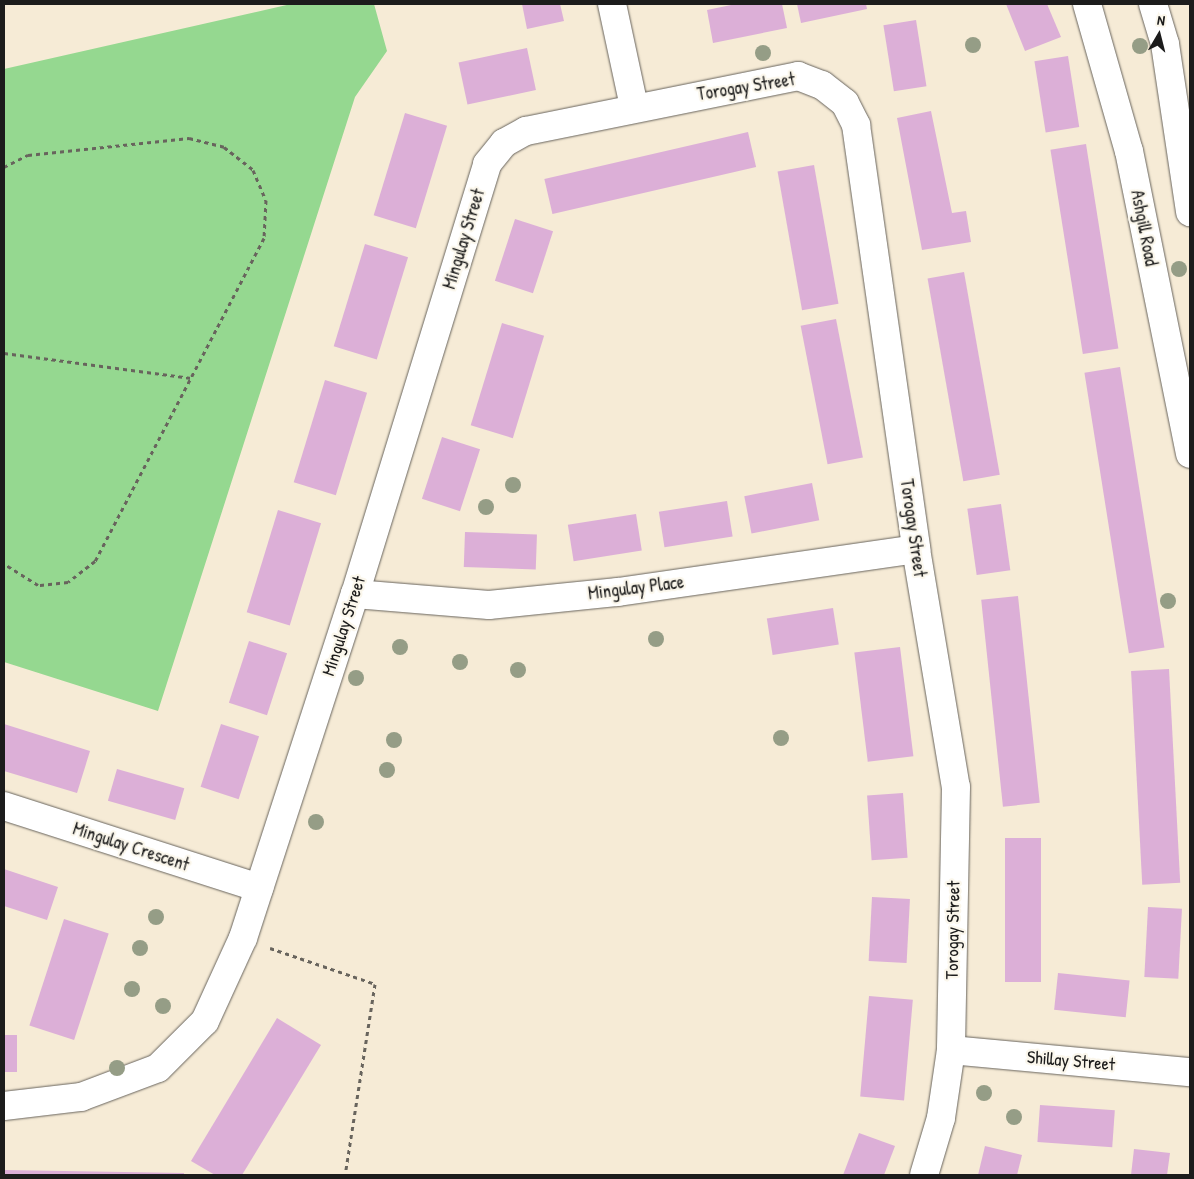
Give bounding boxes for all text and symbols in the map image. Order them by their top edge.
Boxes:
north arrow [1134,10,1184,60]
text: N [1156,10,1166,30]
street label: Torogay Street [696,69,796,105]
street label: Mingulay Street [439,186,489,292]
street label: Ashgill Road [1126,188,1162,268]
street label: Torogay Street [895,478,931,578]
street label: Mingulay Place [587,571,685,605]
street label: Mingulay Street [318,573,370,679]
street label: Mingulay Crescent [70,818,192,876]
street label: Torogay Street [941,881,965,979]
street label: Shillay Street [1026,1046,1116,1076]

